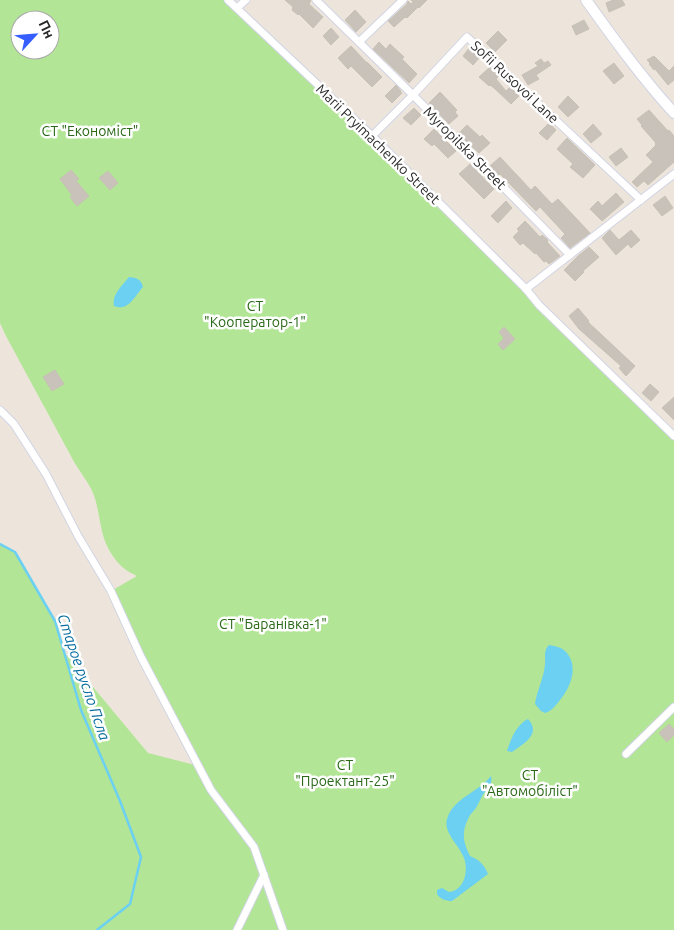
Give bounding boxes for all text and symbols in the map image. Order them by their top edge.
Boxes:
north arrow [10,10,60,60]
text: Пн [35,18,58,41]
street label: Sofii Rusovoi Lane [468,37,562,127]
street label: Marii Pryimachenko Street [313,81,443,208]
street label: Myropilska Street [420,103,510,193]
park label: СТ "Економіст" [42,123,138,139]
park label: СТ "Кооператор-1" [204,298,306,330]
water label: Старое русло Псла [54,611,114,743]
park label: СТ "Баранівка-1" [219,616,327,632]
park label: СТ "Проектант-25" [295,757,395,789]
park label: СТ "Автомобіліст" [482,767,578,799]

